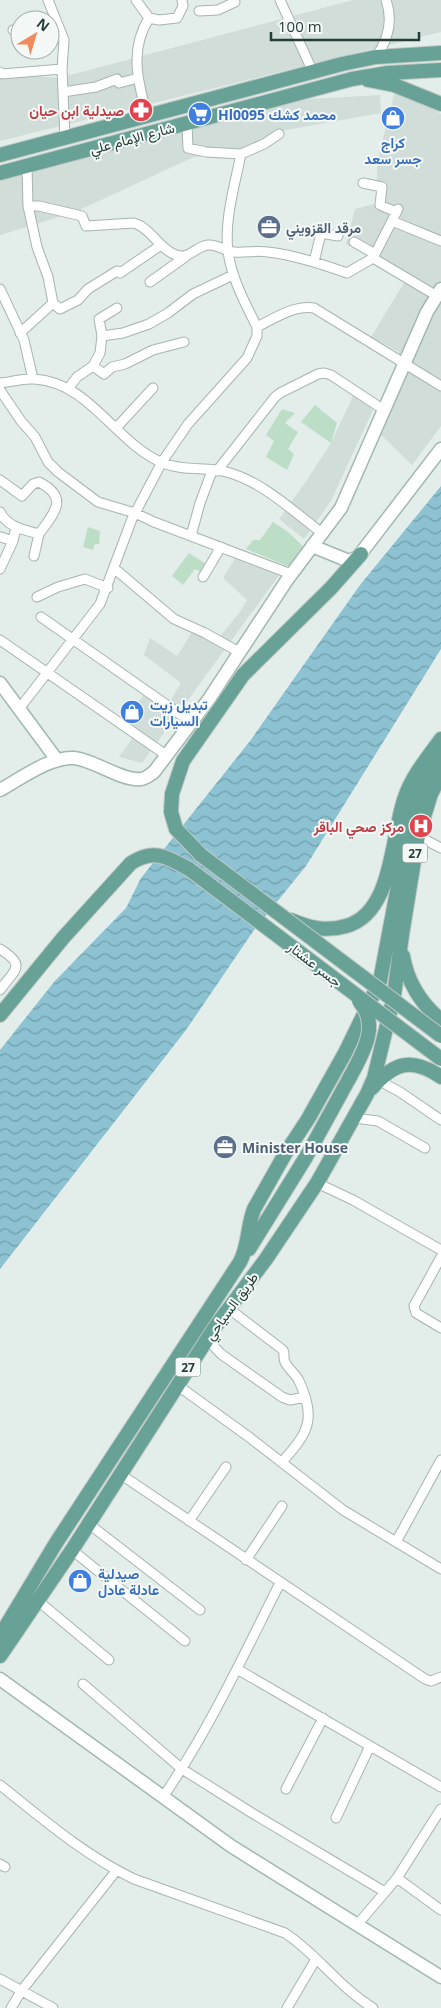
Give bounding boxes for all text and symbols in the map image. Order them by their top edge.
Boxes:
north arrow [10,10,60,60]
scale bar [271,10,418,42]
text: N [33,13,54,35]
text: 100 m [278,16,322,36]
pharmacy icon: صيدلية ابن حيان [128,97,154,123]
place label: صيدلية ابن حيان [29,101,124,120]
supermarket icon: Hl0095 محمد كشك [187,101,213,127]
place label: Hl0095 محمد كشك [218,105,336,124]
shop icon: كراج جسر سعد [380,105,406,131]
street label: شارع الإمام علي [88,118,177,161]
place label: كراج جسر سعد [364,133,422,168]
office icon: مرقد القزويني [256,214,282,240]
place label: مرقد القزويني [286,218,361,240]
place label: تبديل زيت السيارات [150,695,208,730]
shop icon: تبديل زيت السيارات [119,699,145,725]
hospital icon: مركز صحي الباقر [408,813,434,839]
place label: مركز صحي الباقر [313,817,404,839]
road number: 27 [402,844,428,862]
street label: جسر عشتار [283,936,346,991]
office icon: Minister House [212,1134,238,1160]
place label: Minister House [242,1138,348,1157]
street label: طريق السياحي [200,1268,265,1346]
road number: 27 [176,1358,200,1376]
place label: صيدلية عادلة عادل [98,1564,159,1599]
shop icon: صيدلية عادلة عادل [67,1568,93,1594]

